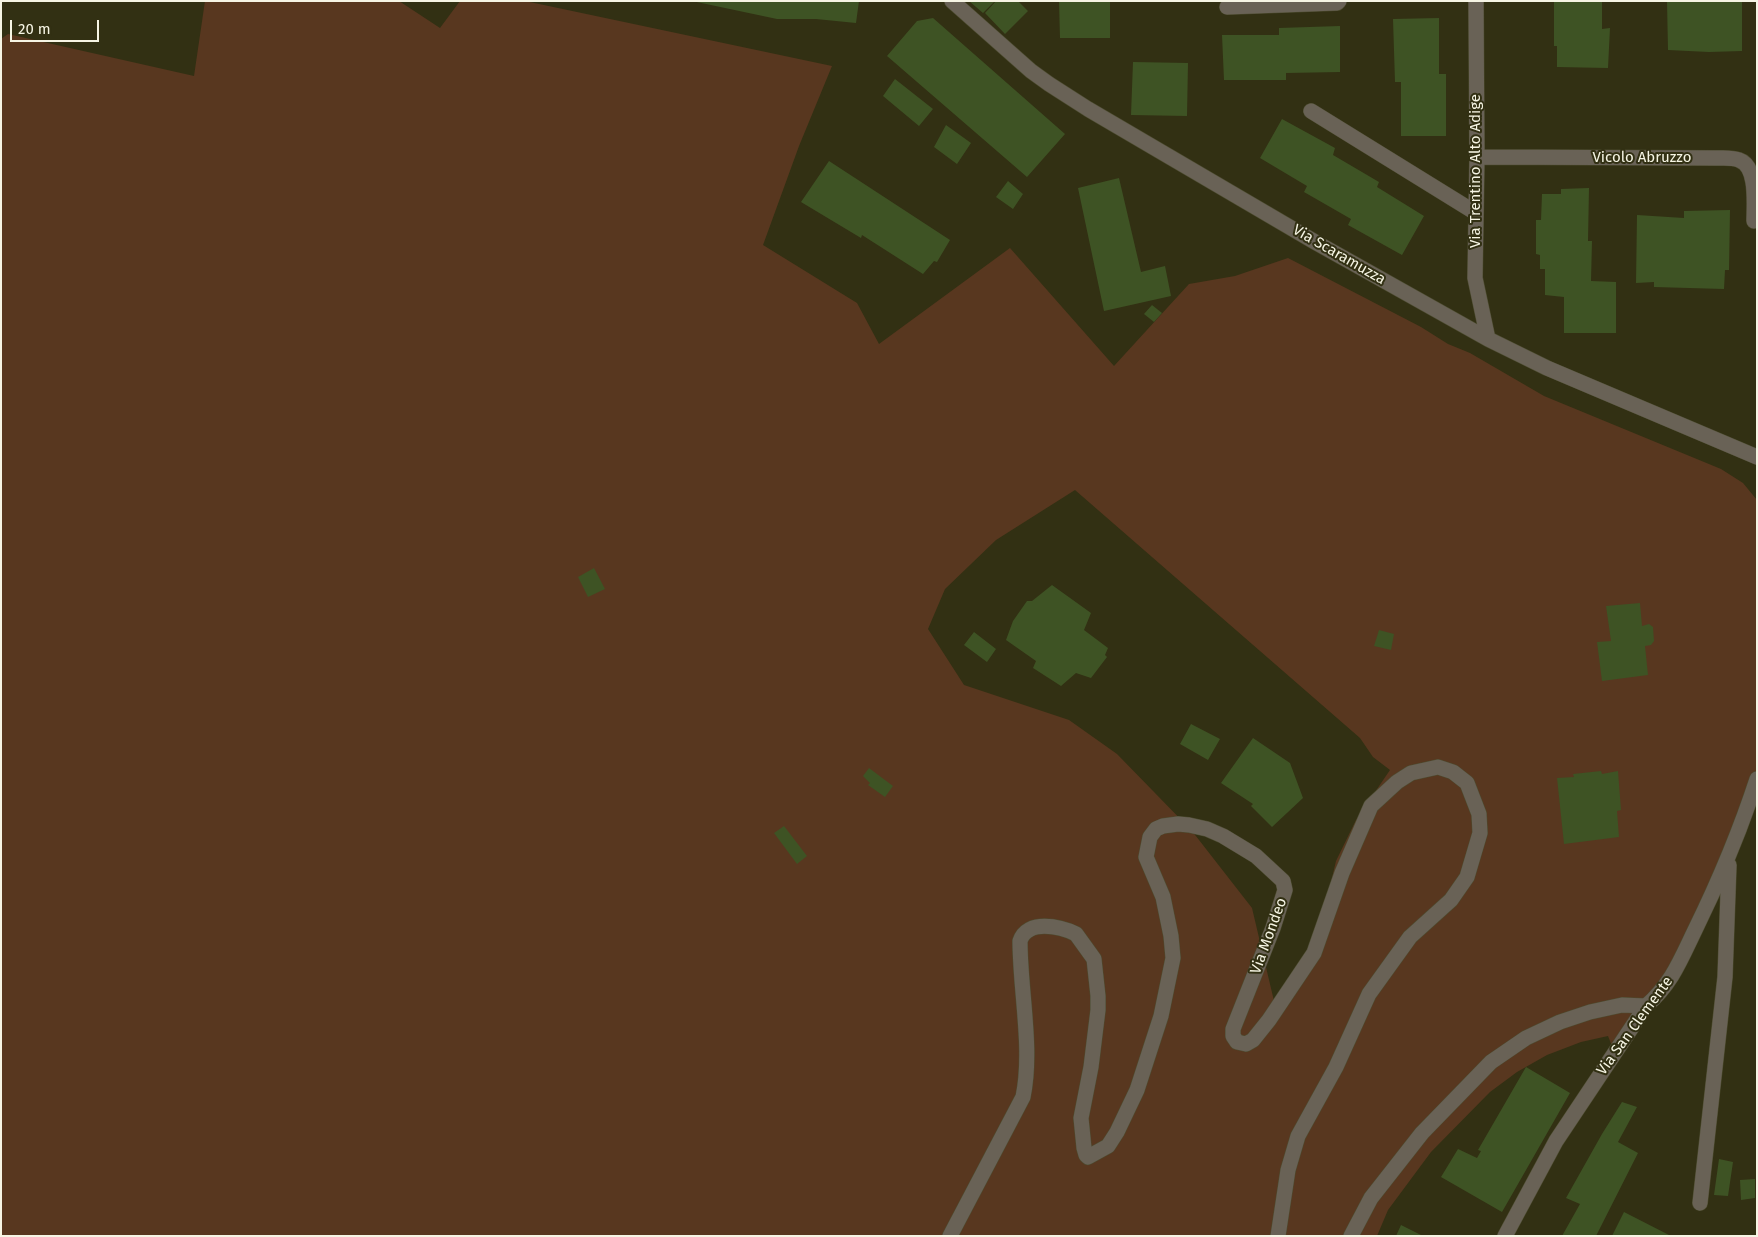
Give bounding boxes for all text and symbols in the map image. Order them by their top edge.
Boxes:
scale bar [12,10,101,42]
text: 20 m [18,20,51,38]
street label: Via Trentino Alto Adige [1467,94,1485,248]
street label: Vicolo Abruzzo [1592,149,1692,167]
street label: Via Scaramuzza [1289,221,1389,289]
street label: Via Mondeo [1247,895,1291,977]
street label: Via San Clemente [1593,973,1677,1079]

